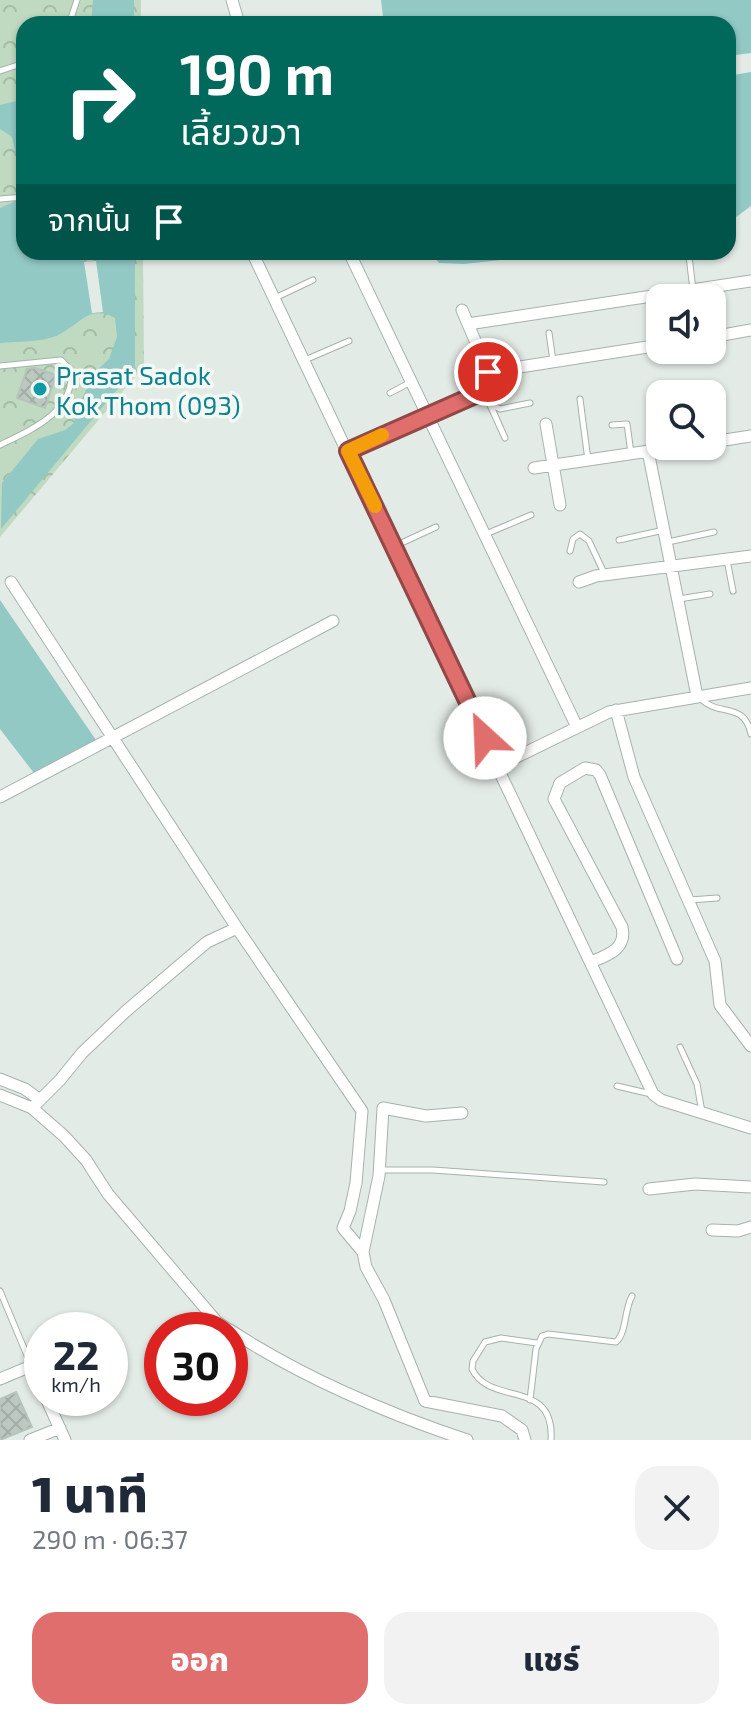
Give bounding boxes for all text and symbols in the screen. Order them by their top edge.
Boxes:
text: 190 m [180,39,334,106]
icon: right [48,48,152,152]
text: เลี้ยวขวา [180,109,302,152]
icon: arrive [147,200,191,244]
text: จากนั้น [48,201,131,237]
map controls [646,284,726,460]
button: sound [646,284,726,364]
pin [454,338,522,406]
icon: arrive [466,350,510,394]
place label: Prasat Sadok Kok Thom (093) [56,359,241,420]
marker: Prasat Sadok Kok Thom (093) [31,380,49,398]
button: search [646,380,726,460]
position arrow [443,696,527,780]
speed limit sign: 30 [144,1312,248,1416]
text: 22 [53,1330,99,1378]
text: km/h [51,1372,101,1396]
text: 1 นาที [32,1464,148,1522]
button: close [635,1466,719,1550]
text: 290 m · 06:37 [32,1523,188,1554]
button: ออก [32,1612,368,1704]
button: แชร์ [384,1612,719,1704]

